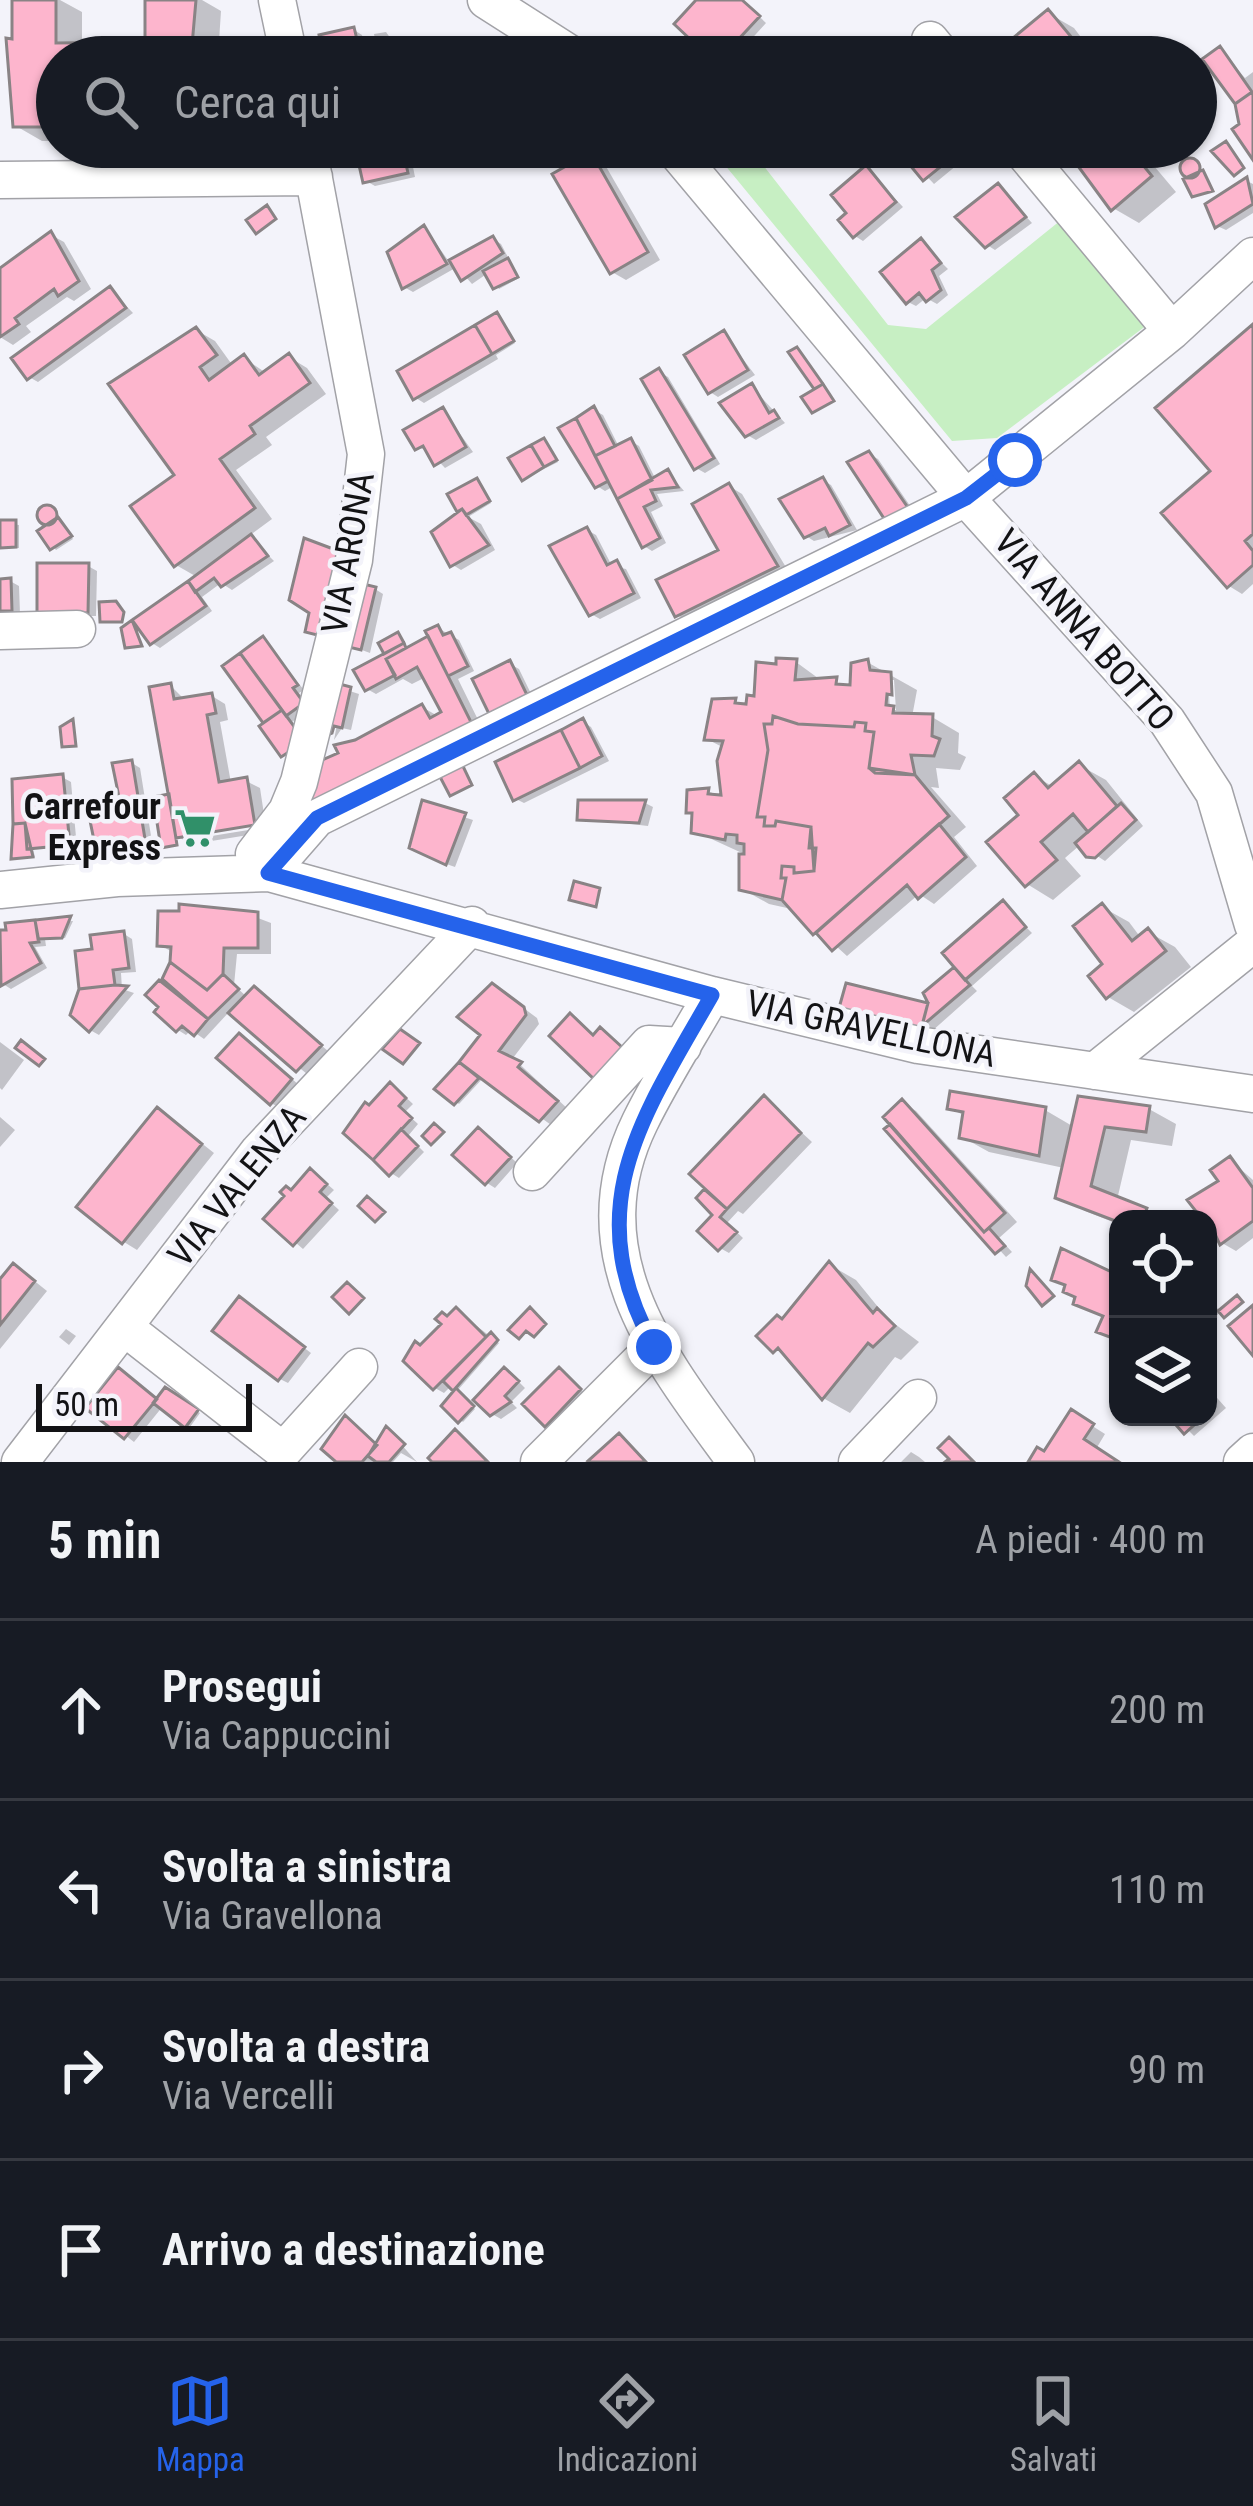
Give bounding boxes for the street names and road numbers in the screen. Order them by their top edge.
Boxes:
street label: VIA ARONA [313,469,383,637]
street label: VIA ANNA BOTTO [985,521,1183,739]
street label: VIA GRAVELLONA [742,982,1000,1076]
street label: VIA VALENZA [159,1097,315,1275]

